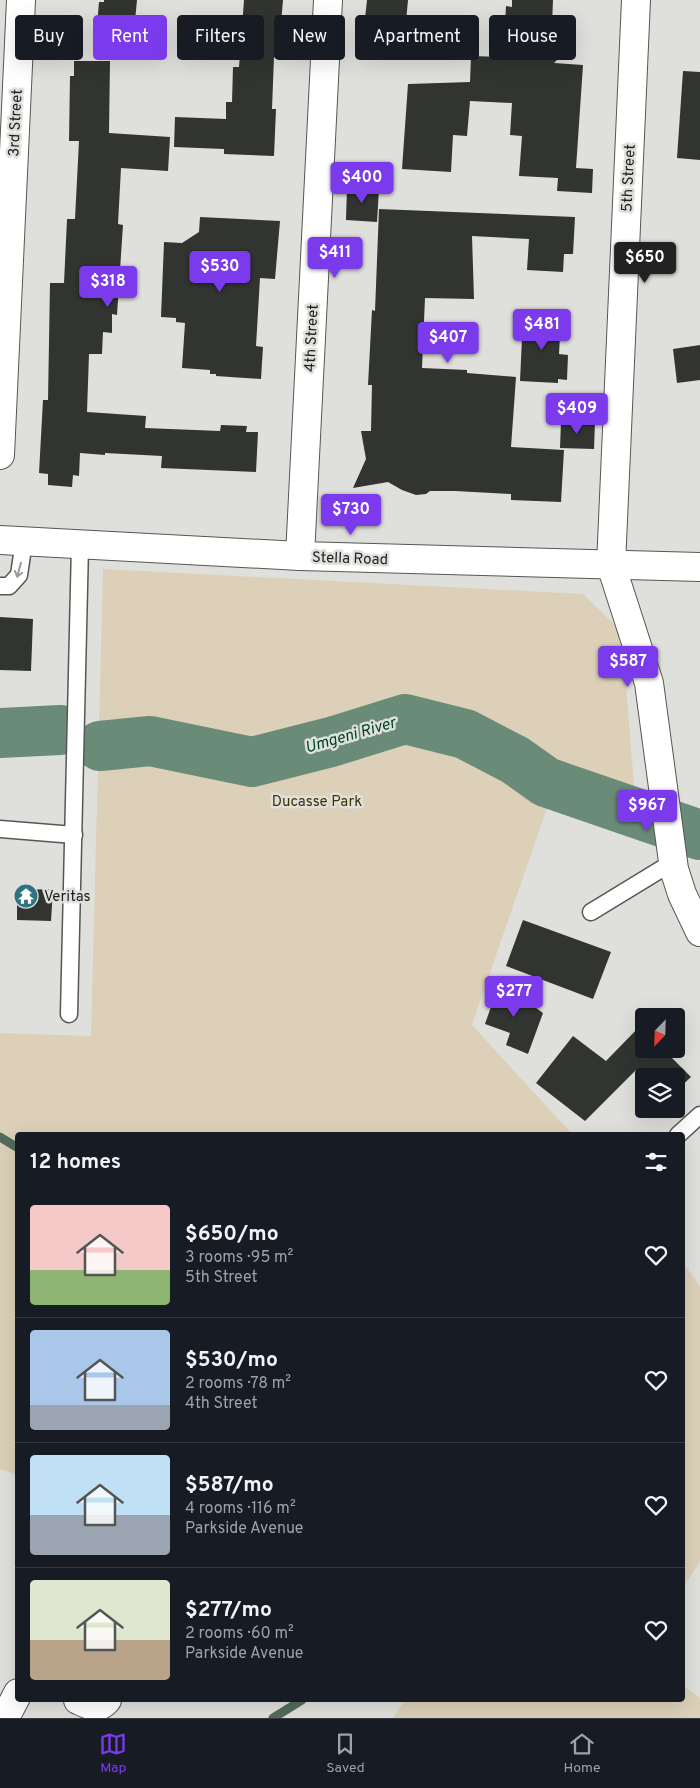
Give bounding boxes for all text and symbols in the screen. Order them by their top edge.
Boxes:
chip: Buy [15,15,83,60]
chip: Rent [93,15,167,60]
chip: Filters [177,15,264,60]
chip: New [274,15,345,60]
chip: Apartment [355,15,479,60]
chip: House [489,15,576,60]
street label: 3rd Street [5,89,28,157]
street label: 5th Street [618,144,641,213]
pin: $400 [332,162,392,204]
text: $400 [341,168,383,188]
pin: $411 [305,236,365,279]
pin: $650 [615,242,675,284]
text: $411 [319,243,351,263]
text: $650 [625,248,665,268]
pin: $530 [190,250,250,293]
text: $530 [200,257,240,277]
pin: $318 [78,266,138,308]
text: $318 [90,272,126,292]
street label: 4th Street [301,304,324,373]
pin: $481 [512,308,572,351]
text: $481 [524,315,560,335]
pin: $407 [418,322,478,364]
text: $407 [429,328,467,348]
pin: $409 [547,392,607,435]
text: $409 [557,399,597,419]
pin: $730 [321,494,381,536]
text: $730 [332,500,370,520]
street label: Stella Road [311,549,388,570]
one-way arrow [14,561,23,577]
pin: $587 [598,646,658,688]
text: $587 [609,652,647,672]
water label: Umgeni River [303,713,400,758]
pin: $967 [617,790,677,832]
park label: Ducasse Park [272,793,362,812]
text: $967 [628,796,666,816]
temple icon: Veritas [13,883,39,909]
place label: Veritas [44,888,91,907]
pin: $277 [484,976,544,1018]
text: $277 [496,982,532,1002]
north arrow [635,1008,685,1058]
map controls [635,1008,685,1118]
button: layers [635,1068,685,1118]
icon: filters [642,1148,670,1176]
text: 12 homes [30,1149,121,1176]
text: $650/mo [185,1221,279,1248]
icon: home [70,1225,130,1285]
icon: heart [642,1241,670,1269]
text: 3 rooms · 95 m² [185,1248,293,1268]
text: 5th Street [185,1268,257,1288]
text: $530/mo [185,1347,278,1374]
icon: home [70,1350,130,1410]
icon: heart [642,1366,670,1394]
text: 2 rooms · 78 m² [185,1374,291,1394]
text: 4th Street [185,1394,257,1414]
text: $587/mo [185,1472,274,1499]
icon: home [70,1475,130,1535]
icon: heart [642,1491,670,1519]
text: 4 rooms · 116 m² [185,1499,296,1519]
text: Parkside Avenue [185,1519,303,1539]
text: $277/mo [185,1597,272,1624]
icon: home [70,1600,130,1660]
icon: heart [642,1616,670,1644]
text: 2 rooms · 60 m² [185,1624,294,1644]
text: Parkside Avenue [185,1644,303,1664]
tab: Map [99,1730,127,1777]
tab: Saved [326,1730,365,1777]
tab: Home [563,1730,601,1777]

